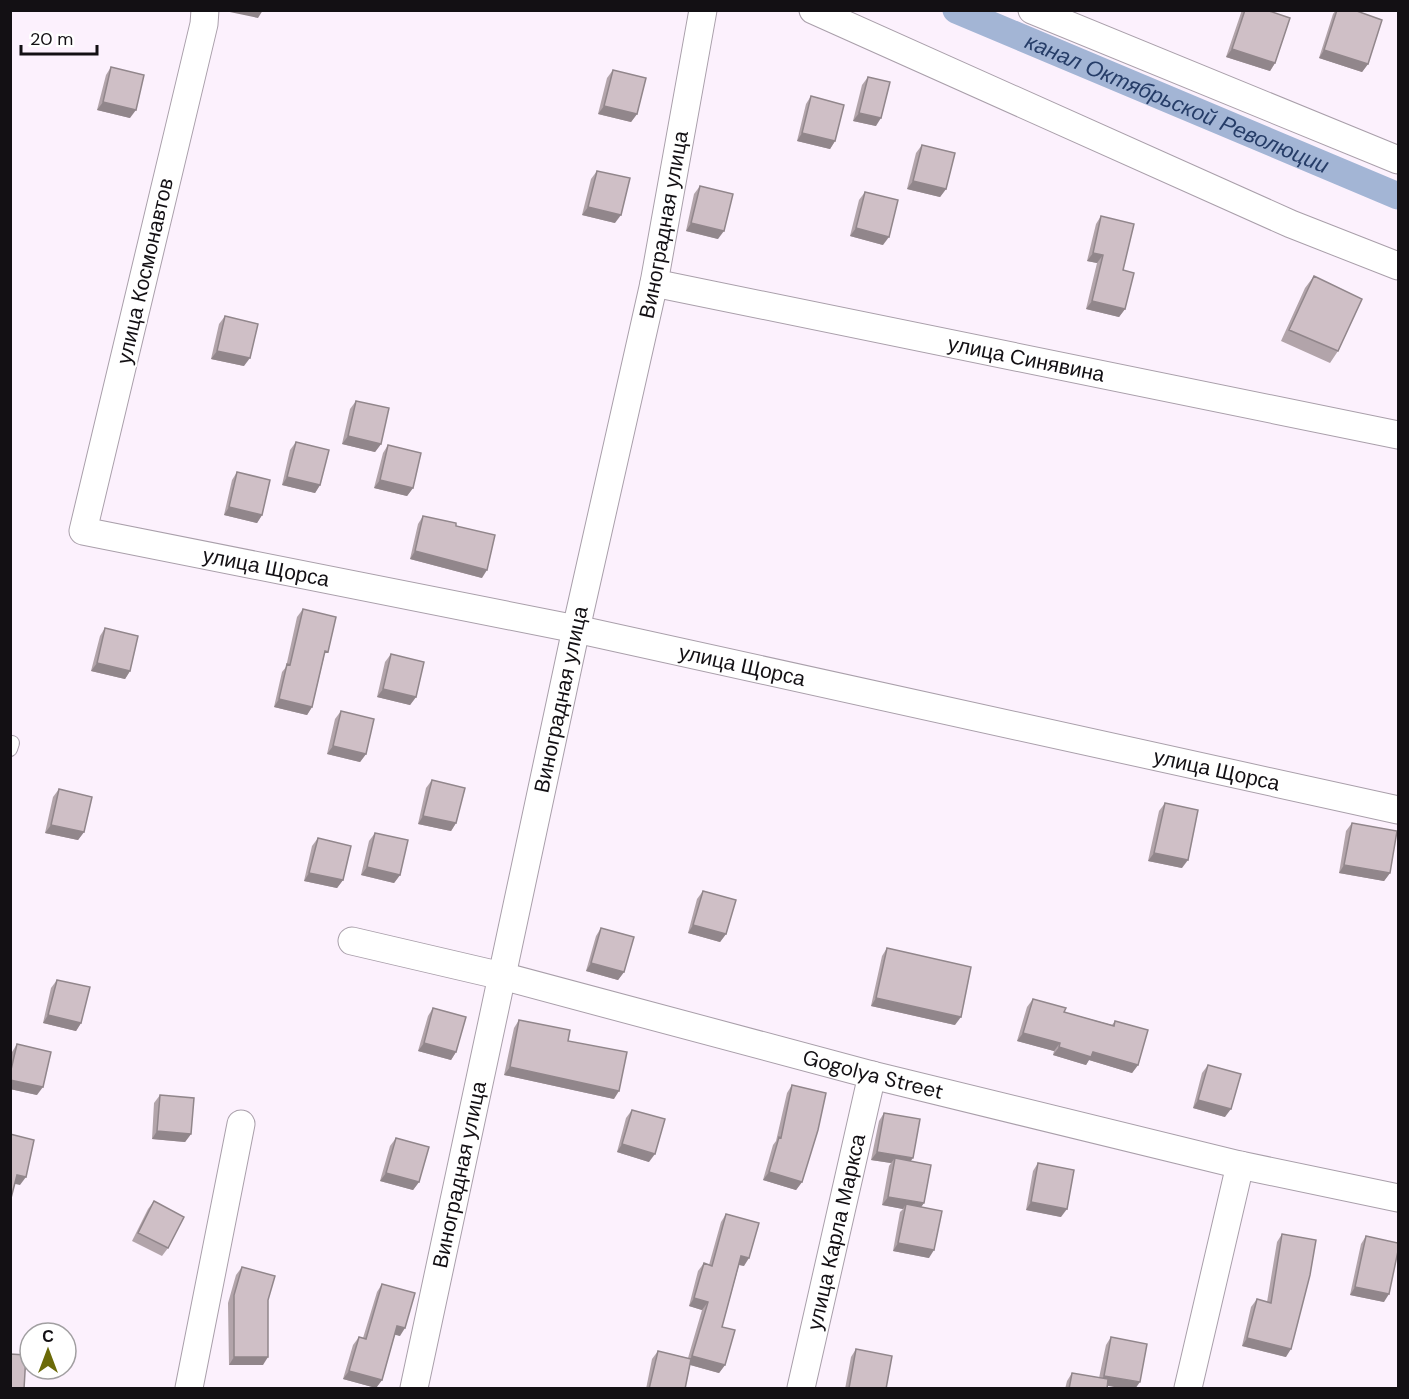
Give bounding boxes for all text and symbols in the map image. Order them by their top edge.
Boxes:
scale bar [21,18,98,56]
water label: канал Октябрьской Революции [1021,26,1333,180]
text: 20 m [30,27,73,51]
street label: Виноградная улица [632,128,695,321]
street label: улица Космонавтов [110,175,180,367]
street label: улица Синявина [945,329,1108,389]
street label: улица Щорса [200,541,332,594]
street label: Виноградная улица [527,603,595,796]
street label: улица Щорса [676,638,808,693]
street label: улица Щорса [1151,743,1283,798]
street label: Gogolya Street [800,1043,946,1106]
street label: Виноградная улица [426,1078,493,1271]
street label: улица Карла Маркса [801,1131,872,1333]
north arrow [18,1321,78,1381]
text: С [42,1326,54,1347]

